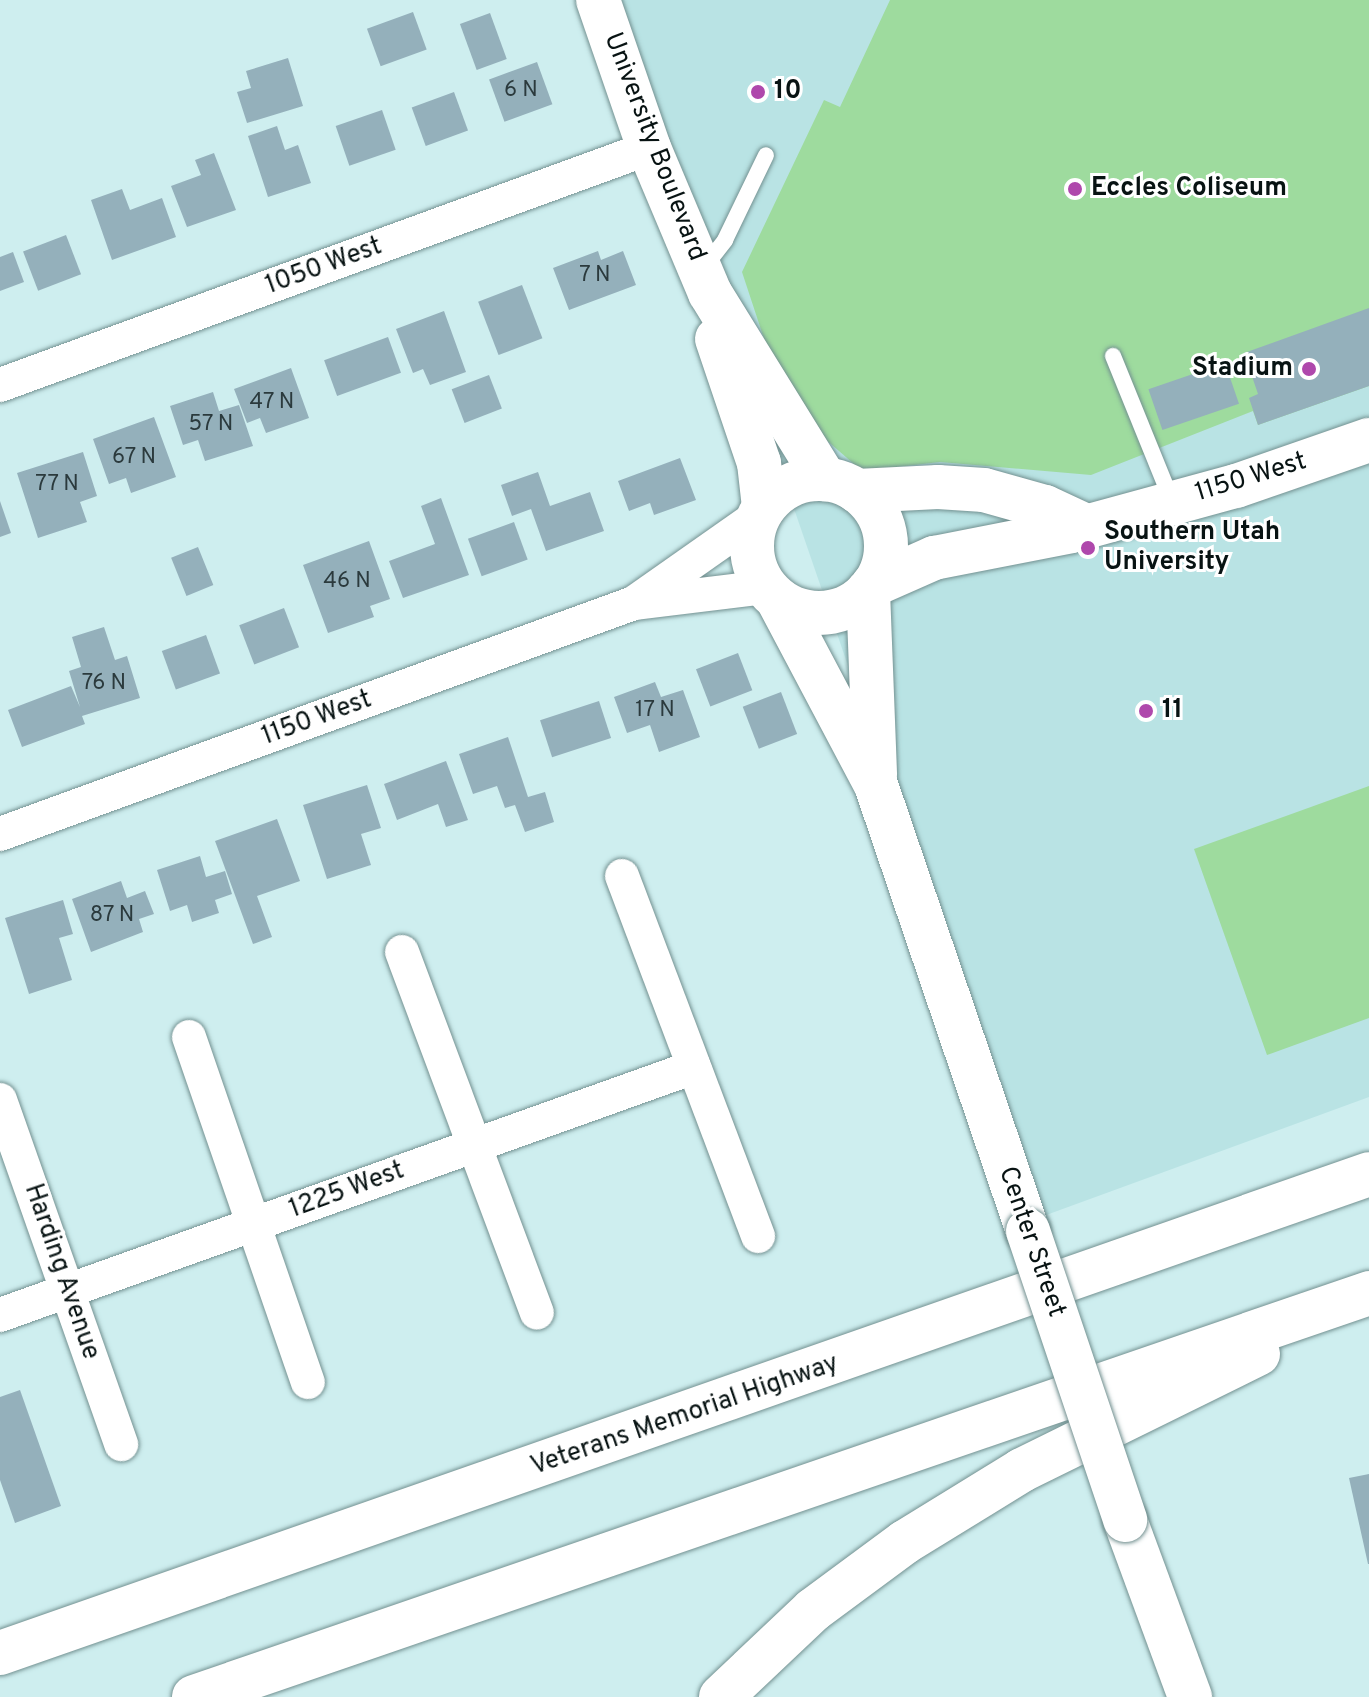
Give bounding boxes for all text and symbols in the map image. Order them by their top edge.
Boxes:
street label: University Boulevard [596,28,712,266]
place label: 10 [774,76,801,108]
house number: 6 N [504,78,538,104]
marker: 10 [749,83,767,101]
place label: Eccles Coliseum [1091,173,1287,205]
marker: Eccles Coliseum [1066,180,1084,198]
street label: 1050 West [261,231,387,303]
house number: 7 N [579,263,611,289]
place label: Stadium [1192,353,1293,385]
marker: Stadium [1300,360,1318,378]
house number: 47 N [249,390,295,416]
house number: 57 N [188,412,234,438]
house number: 67 N [112,445,156,471]
street label: 1150 West [1191,446,1311,510]
house number: 77 N [35,472,79,498]
place label: Southern Utah University [1104,517,1280,578]
marker: Southern Utah University [1079,539,1097,557]
house number: 46 N [323,569,371,595]
house number: 76 N [82,671,126,697]
street label: 1150 West [258,685,376,753]
place label: 11 [1162,695,1183,727]
house number: 17 N [635,698,675,724]
marker: 11 [1137,702,1155,720]
house number: 87 N [89,903,135,929]
street label: 1225 West [285,1156,409,1226]
street label: Center Street [991,1163,1071,1321]
street label: Harding Avenue [16,1180,106,1364]
street label: Veterans Memorial Highway [527,1349,843,1483]

